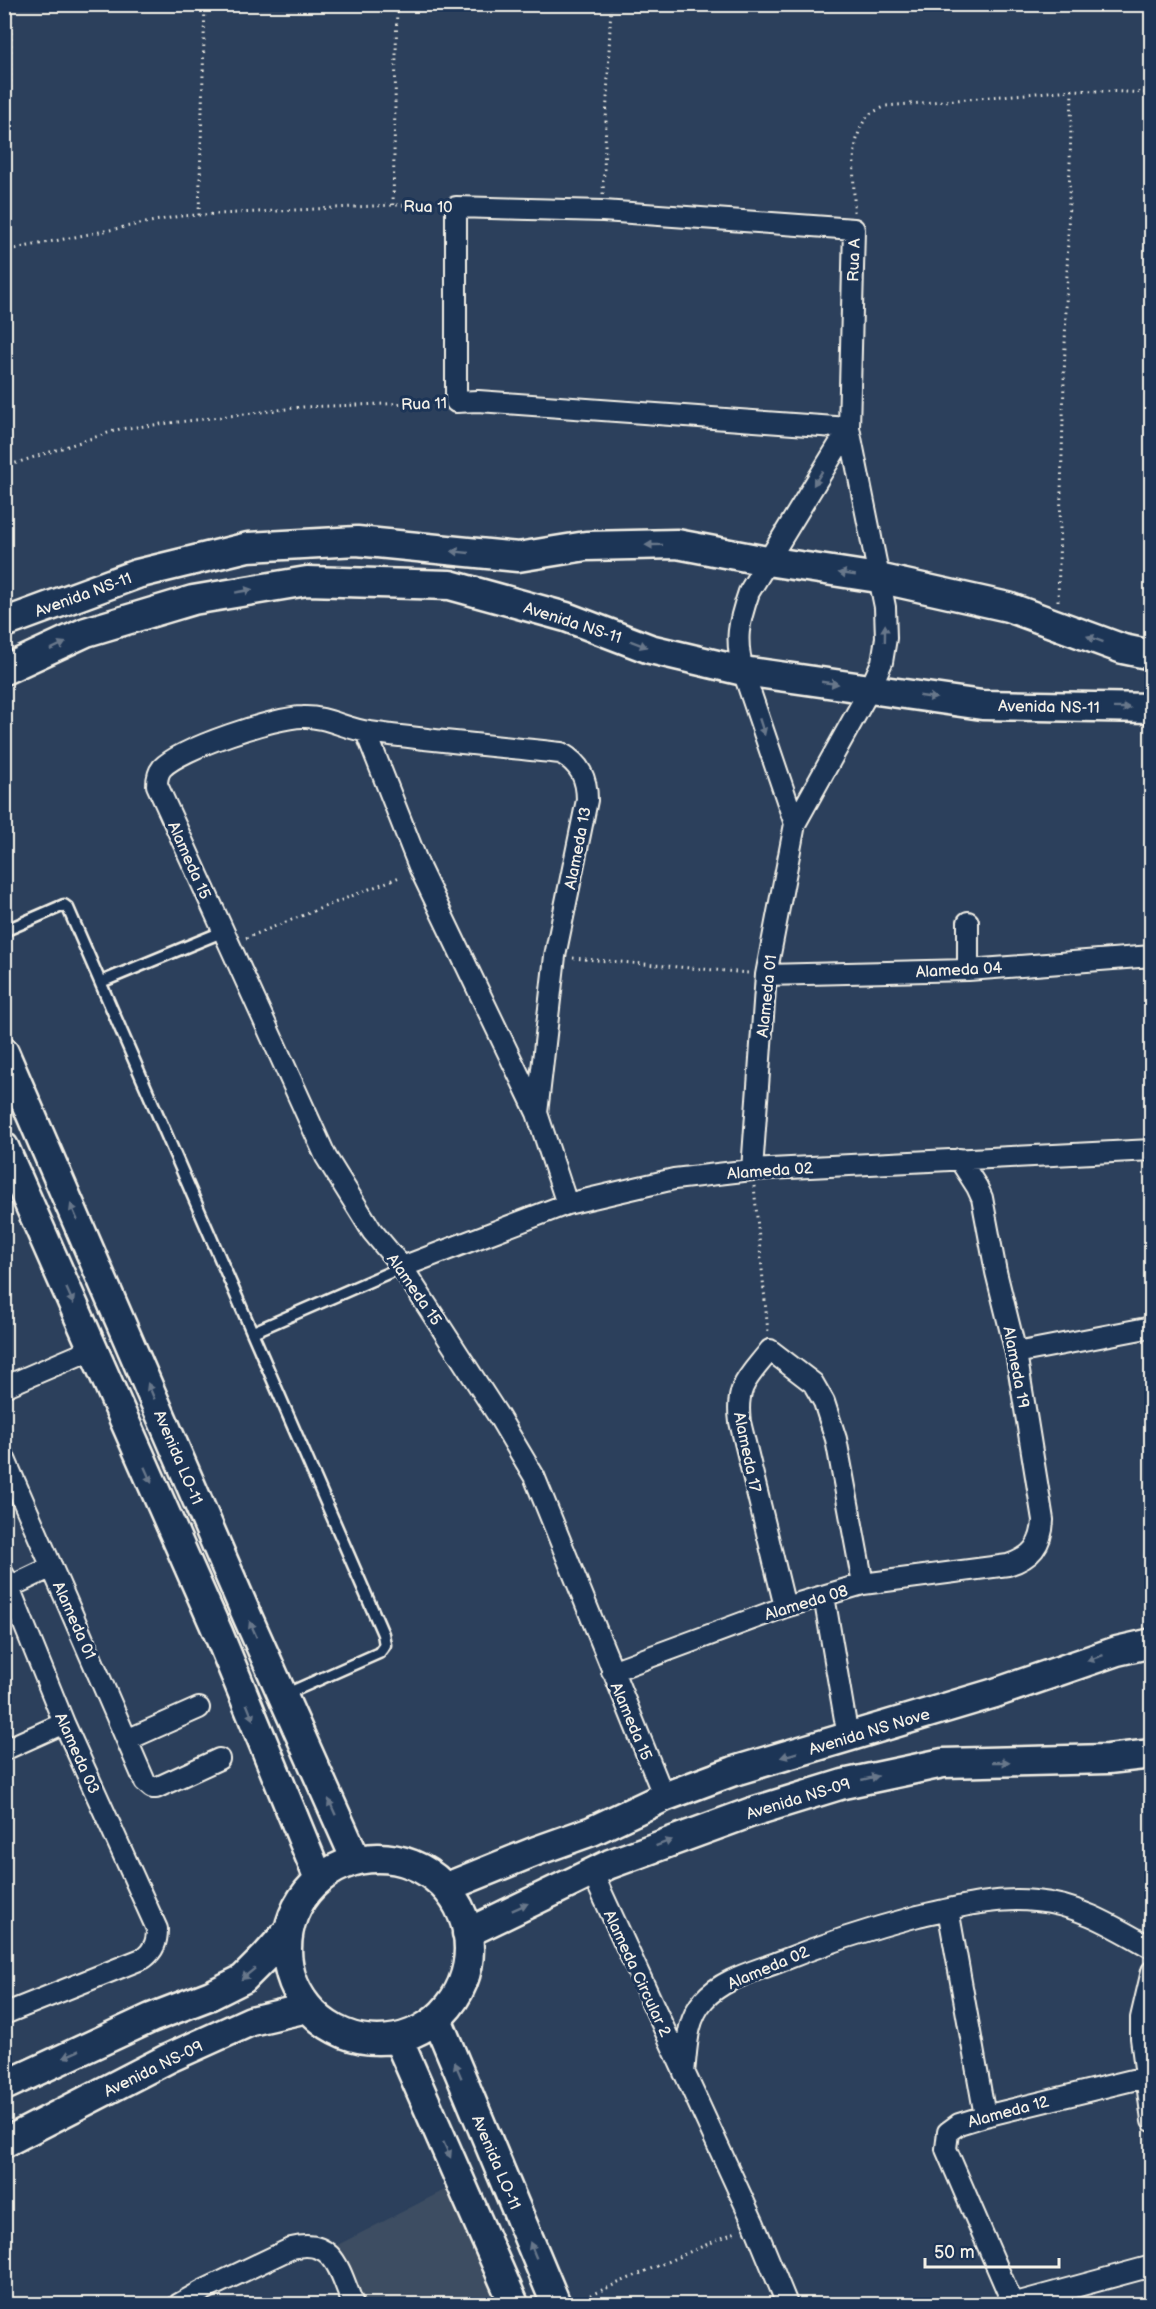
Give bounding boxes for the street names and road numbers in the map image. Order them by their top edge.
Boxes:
street label: Rua 10 [403,198,453,217]
street label: Rua A [844,238,865,282]
street label: Rua 11 [401,394,447,415]
street label: Avenida NS-11 [33,569,135,622]
street label: Avenida NS-11 [521,599,624,648]
street label: Avenida NS-11 [998,697,1100,718]
street label: Alameda 13 [561,805,596,891]
street label: Alameda 15 [163,819,214,902]
street label: Alameda 01 [754,954,781,1039]
street label: Alameda 04 [915,959,1003,982]
street label: Alameda 02 [726,1159,814,1184]
street label: Alameda 15 [382,1250,445,1329]
street label: Alameda 19 [998,1325,1033,1410]
street label: Avenida LO-11 [149,1407,206,1508]
street label: Alameda 17 [729,1410,764,1494]
street label: Alameda 01 [48,1579,99,1662]
street label: Alameda 08 [762,1582,850,1625]
street label: Alameda 15 [606,1680,656,1763]
street label: Avenida NS Nove [807,1705,933,1760]
street label: Alameda 03 [50,1710,103,1797]
street label: Avenida NS-09 [744,1775,853,1824]
street label: Alameda Circular 2 [599,1907,675,2041]
street label: Alameda 02 [725,1943,813,1994]
street label: Avenida NS-09 [101,2037,206,2102]
street label: Alameda 12 [966,2092,1052,2132]
street label: Avenida LO-11 [467,2112,524,2213]

